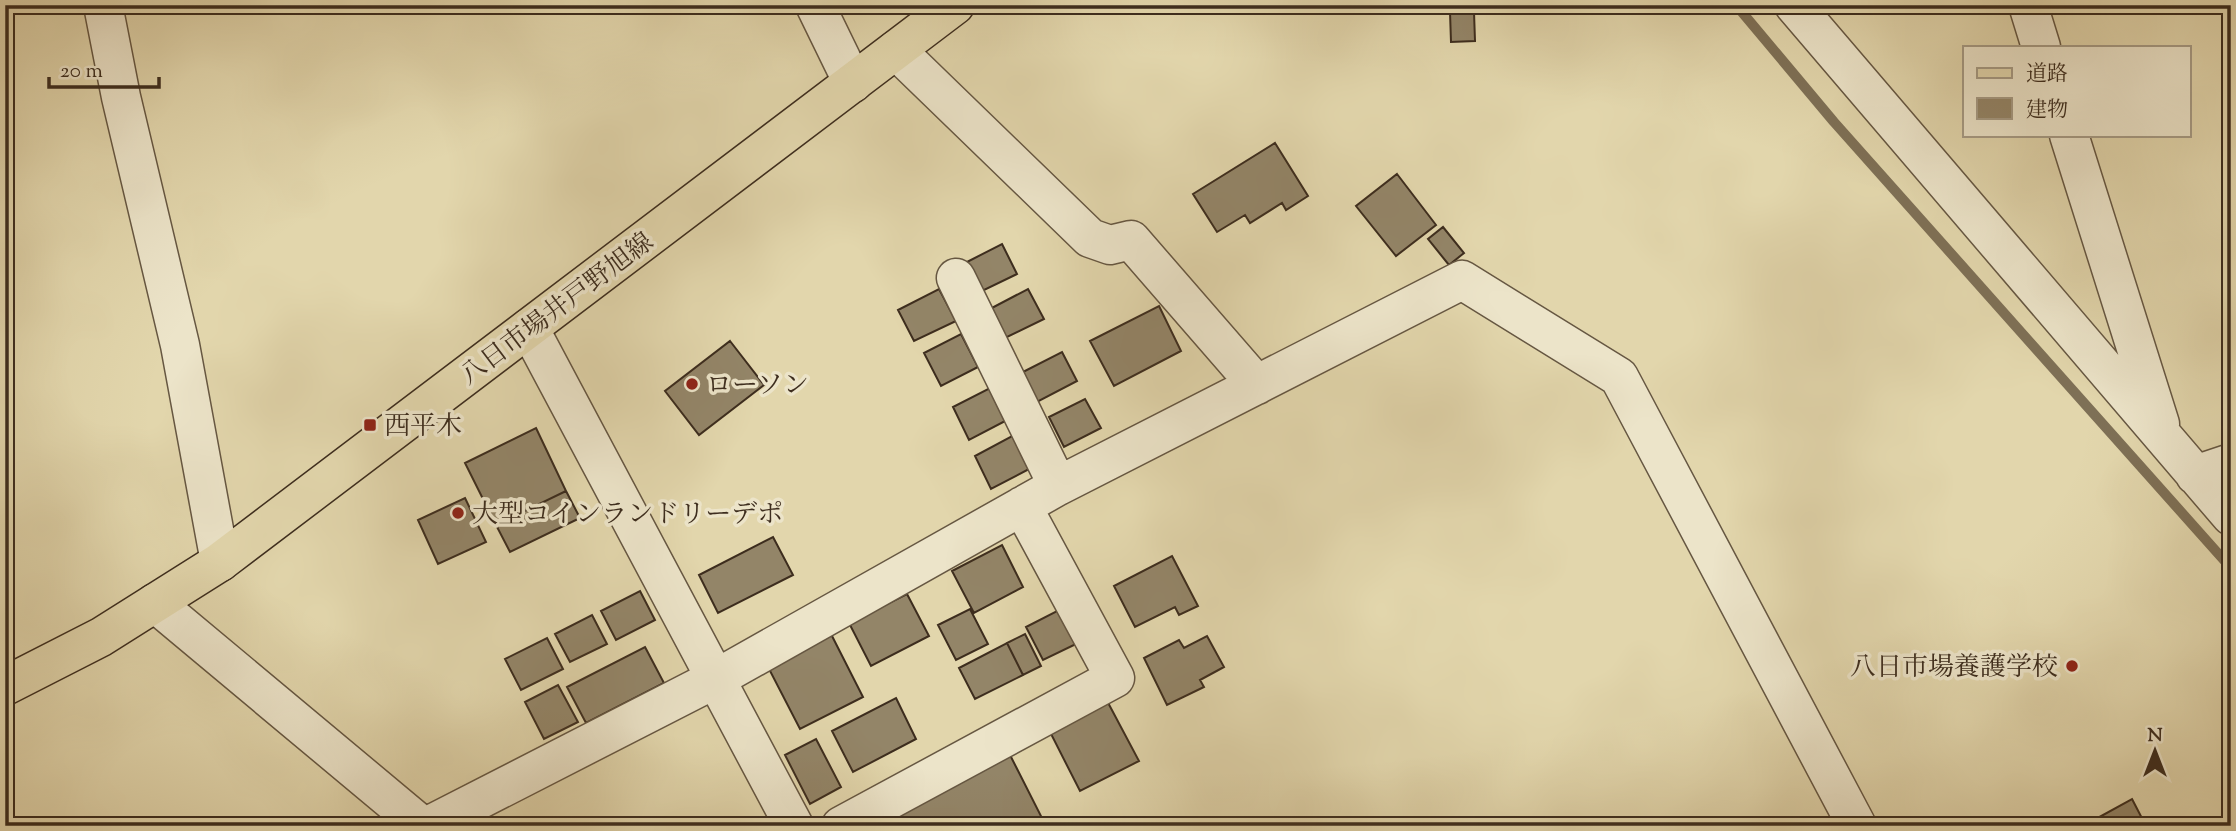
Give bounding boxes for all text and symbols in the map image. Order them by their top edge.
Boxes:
scale bar [49,46,159,90]
legend [1963,46,2190,136]
text: 20 m [60,57,103,87]
text: 道路 [2026,60,2068,90]
text: 建物 [2026,96,2068,126]
street label: 八日市場井戸野旭線 [453,225,662,395]
place label: ローソン [706,368,809,405]
marker: ローソン [684,376,700,392]
place label: 西平木 [384,409,462,446]
marker: 西平木 [362,417,378,433]
place label: 大型コインランドリーデポ [472,497,783,534]
marker: 大型コインランドリーデポ [450,505,466,521]
place label: 八日市場養護学校 [1850,650,2058,687]
marker: 八日市場養護学校 [2064,658,2080,674]
north arrow [2120,716,2190,786]
text: N [2147,723,2163,750]

